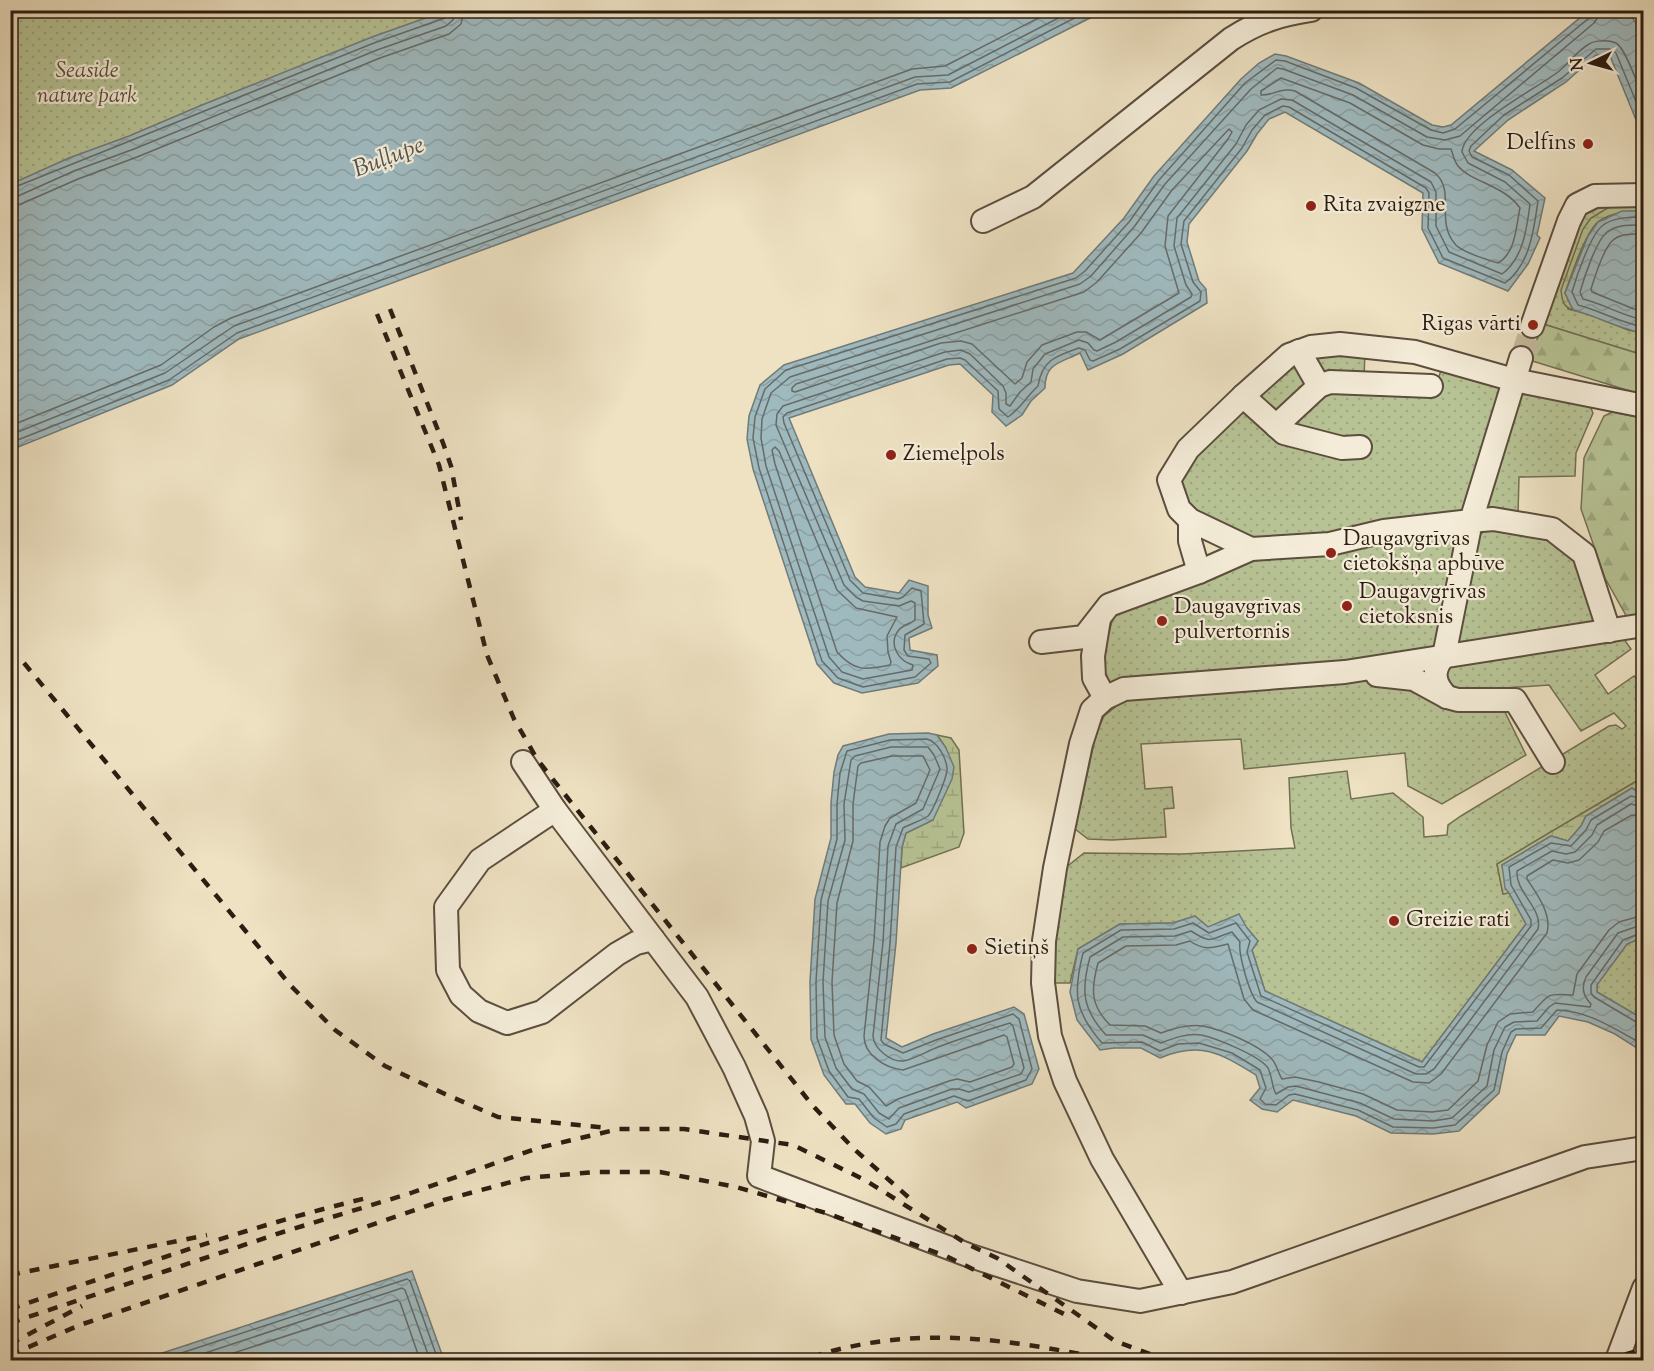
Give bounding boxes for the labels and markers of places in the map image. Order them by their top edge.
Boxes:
place label: Delfīns [1507,128,1576,160]
marker: Delfīns [1581,137,1595,151]
place label: Rīta zvaigzne [1323,190,1445,222]
marker: Rīta zvaigzne [1304,199,1318,213]
place label: Rīgas vārti [1421,309,1521,341]
marker: Rīgas vārti [1526,318,1540,332]
place label: Ziemeļpols [903,439,1005,471]
marker: Ziemeļpols [884,448,898,462]
place label: Daugavgrīvas cietokšņa apbūve [1343,524,1505,581]
marker: Daugavgrīvas cietokšņa apbūve [1324,546,1338,560]
place label: Daugavgrīvas cietoksnis [1359,577,1486,634]
place label: Daugavgrīvas pulvertornis [1174,592,1301,649]
marker: Daugavgrīvas cietoksnis [1340,599,1354,613]
marker: Daugavgrīvas pulvertornis [1155,614,1169,628]
place label: Greizie rati [1406,905,1510,937]
marker: Greizie rati [1387,914,1401,928]
place label: Sietiņš [984,933,1049,965]
marker: Sietiņš [965,942,979,956]

